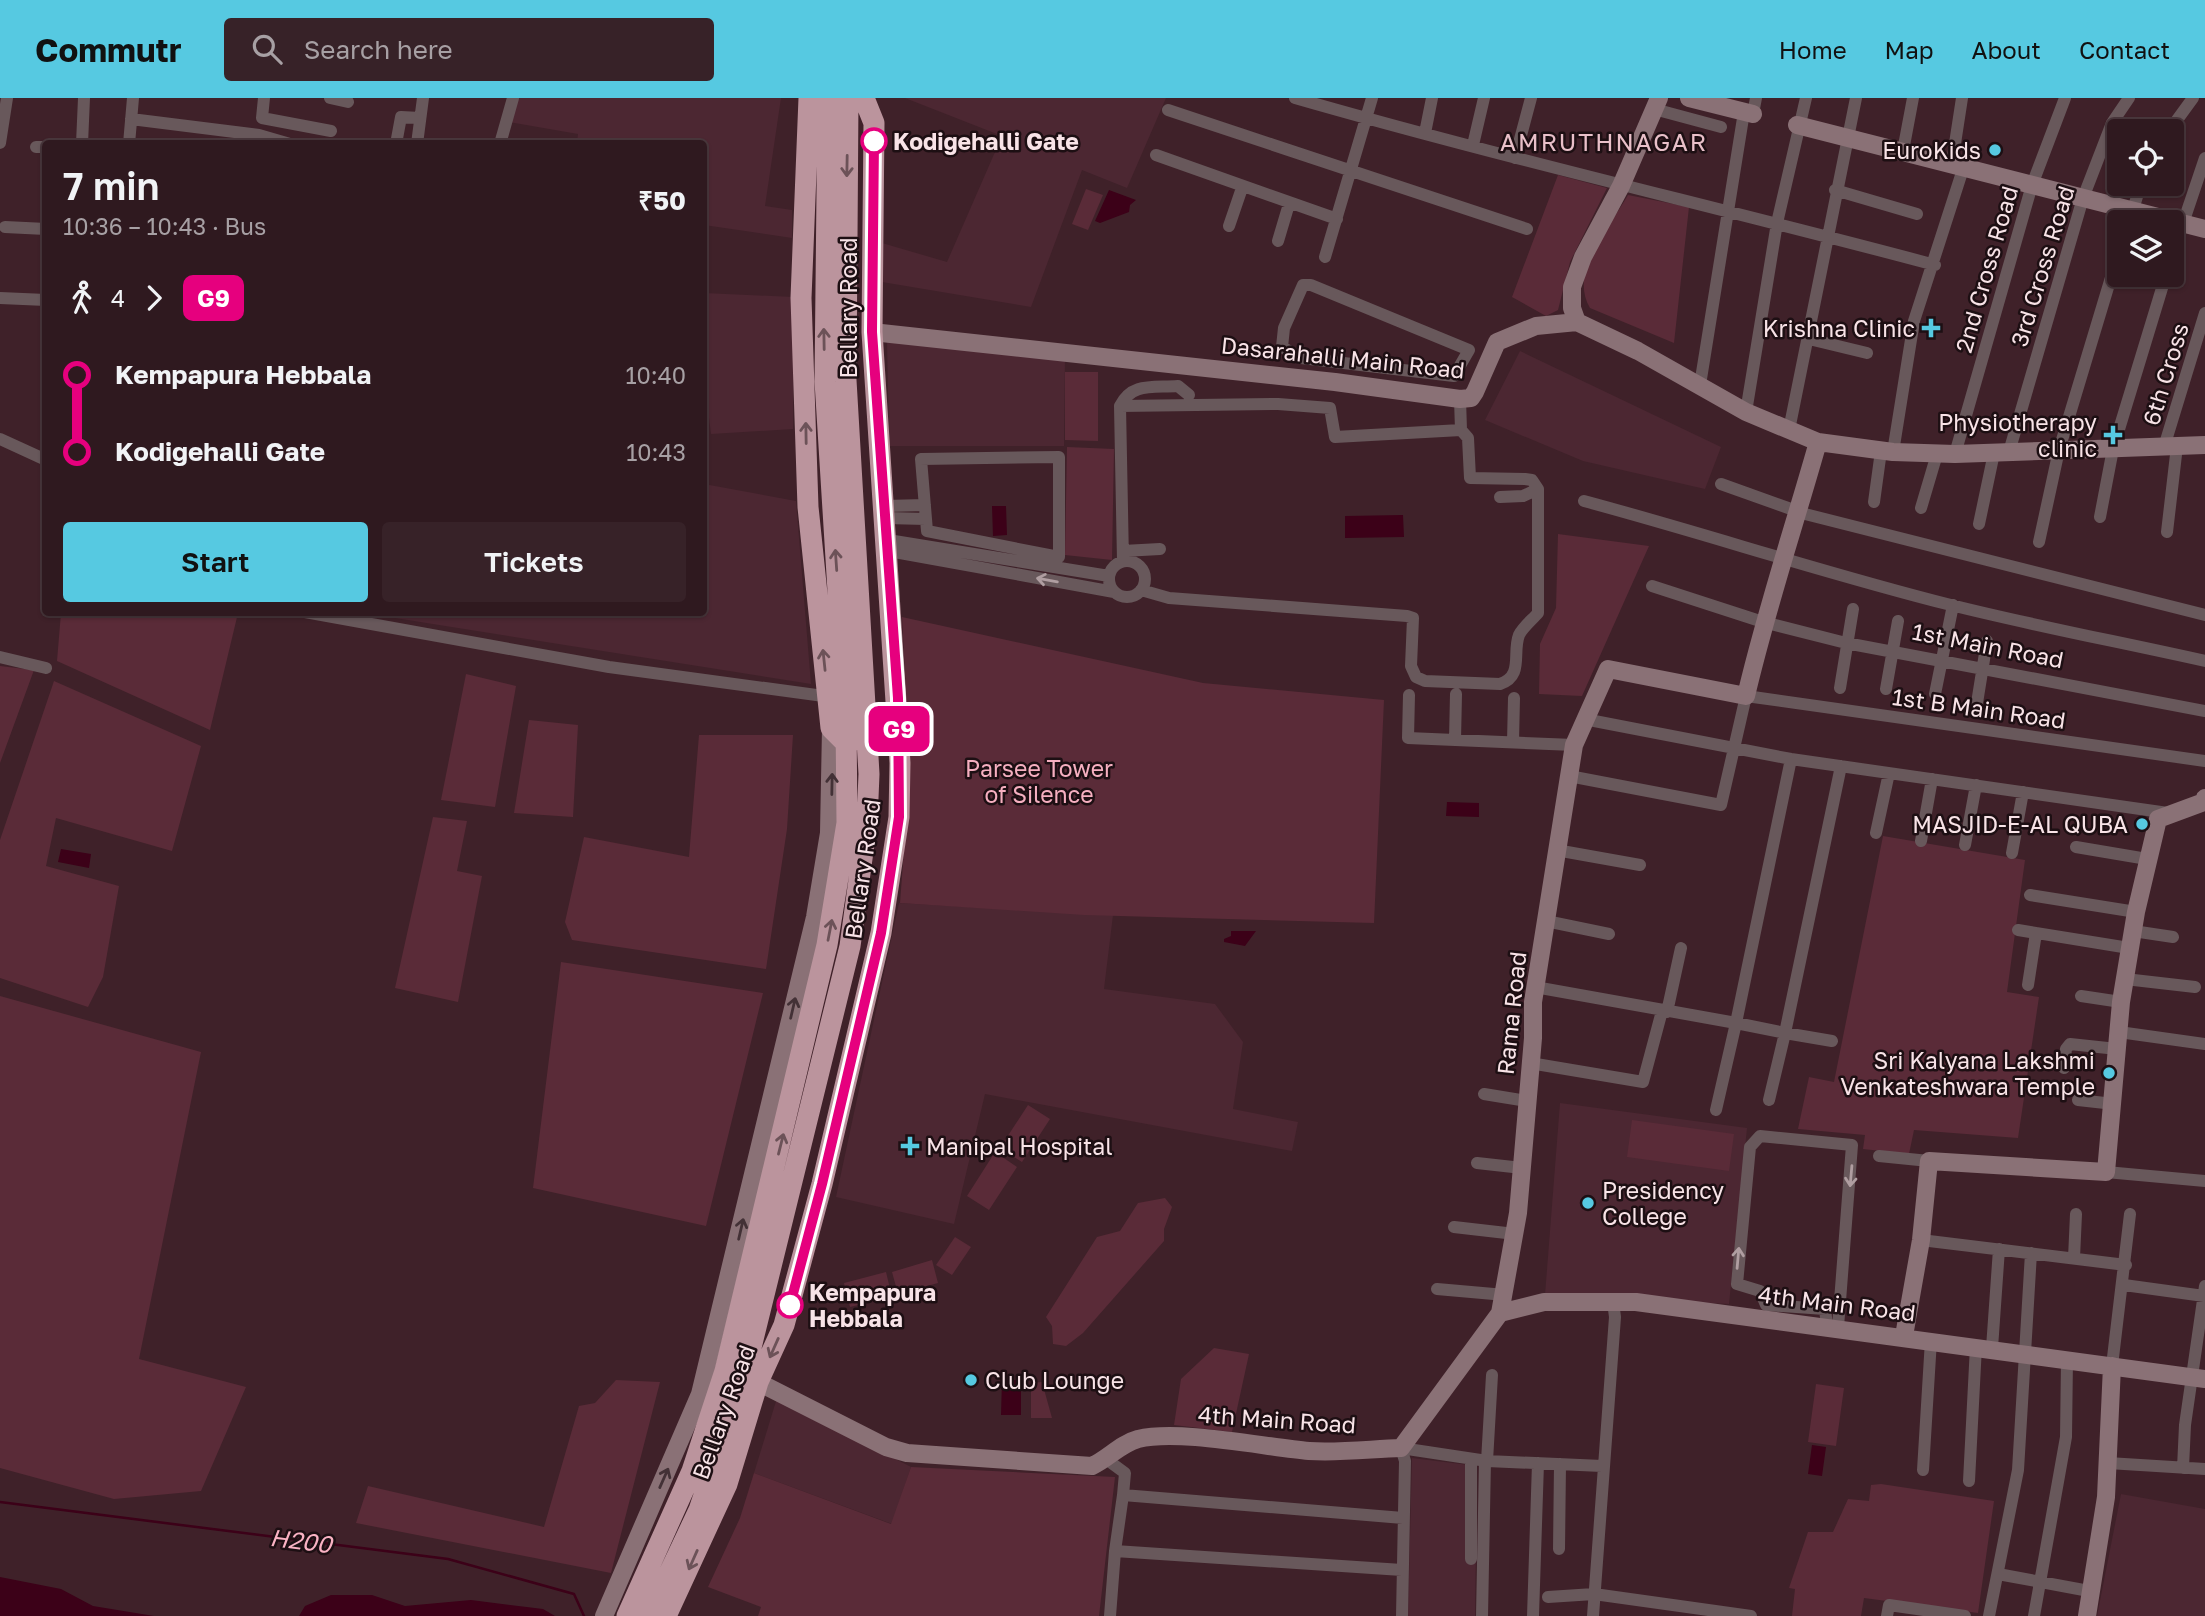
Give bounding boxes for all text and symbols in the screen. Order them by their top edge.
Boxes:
search box [224,18,714,81]
text: Commutr [35,30,182,69]
icon: search [248,30,286,68]
text: Search here [304,34,453,65]
text: Home [1779,35,1847,64]
text: Map [1885,35,1934,64]
text: About [1972,35,2041,64]
text: Contact [2079,35,2170,64]
map controls [2107,119,2184,287]
button: locate [2107,119,2184,196]
place label: Kodigehalli Gate [893,127,1079,155]
district label: AMRUTHNAGAR [1500,127,1708,156]
marker: Kodigehalli Gate [861,128,887,154]
place label: EuroKids [1882,136,1981,164]
marker: EuroKids [1987,142,2003,158]
one-way arrow [840,154,854,177]
text: 7 min [63,163,160,208]
street label: 2nd Cross Road [1949,182,2023,356]
street label: 3rd Cross Road [2004,182,2080,350]
text: ₹50 [638,185,686,216]
button: layers [2107,210,2184,287]
text: 10:36 – 10:43 · Bus [63,212,266,240]
street label: Bellary Road [834,237,862,379]
icon: walk [63,279,101,317]
icon: forward [135,279,173,317]
text: G9 [197,283,230,312]
text: 4 [111,284,125,312]
place label: Krishna Clinic [1763,314,1915,342]
marker: Krishna Clinic [1921,318,1941,338]
street label: 6th Cross [2136,319,2194,429]
one-way arrow [818,328,831,351]
street label: Dasarahalli Main Road [1220,330,1466,384]
text: Kempapura Hebbala [115,359,371,390]
text: 10:40 [625,361,686,389]
place label: Physiotherapy clinic [1938,408,2097,462]
one-way arrow [799,422,813,445]
marker: Physiotherapy clinic [2103,425,2123,445]
text: Kodigehalli Gate [115,436,325,467]
text: 10:43 [626,438,686,466]
button: Start [63,522,368,602]
button: Tickets [382,522,686,602]
one-way arrow [829,549,842,572]
one-way arrow [1036,573,1059,586]
street label: 1st Main Road [1910,617,2066,673]
one-way arrow [817,649,830,672]
street label: 1st B Main Road [1891,682,2067,734]
line badge: G9 [867,706,930,752]
text: G9 [883,714,915,743]
park label: Parsee Tower of Silence [965,754,1113,808]
one-way arrow [825,773,838,796]
street label: Bellary Road [838,797,886,941]
place label: MASJID-E-AL QUBA [1912,810,2128,838]
marker: MASJID-E-AL QUBA [2134,816,2150,832]
one-way arrow [823,919,837,942]
street label: Rama Road [1491,950,1531,1076]
one-way arrow [787,997,800,1020]
place label: Sri Kalyana Lakshmi Venkateshwara Temple [1840,1046,2095,1100]
marker: Sri Kalyana Lakshmi Venkateshwara Temple [2101,1065,2117,1081]
place label: Manipal Hospital [926,1132,1113,1160]
one-way arrow [775,1133,788,1156]
marker: Manipal Hospital [900,1136,920,1156]
one-way arrow [1844,1165,1857,1187]
place label: Presidency College [1602,1176,1724,1230]
marker: Presidency College [1580,1195,1596,1211]
one-way arrow [735,1218,748,1241]
one-way arrow [1732,1247,1745,1269]
place label: Kempapura Hebbala [809,1278,936,1332]
street label: 4th Main Road [1757,1279,1917,1327]
marker: Kempapura Hebbala [777,1292,803,1318]
one-way arrow [767,1337,780,1358]
street label: Bellary Road [686,1341,760,1483]
place label: Club Lounge [985,1366,1124,1394]
marker: Club Lounge [963,1372,979,1388]
street label: 4th Main Road [1197,1400,1357,1438]
one-way arrow [658,1468,671,1489]
water label: H200 [269,1522,336,1558]
one-way arrow [686,1549,699,1570]

